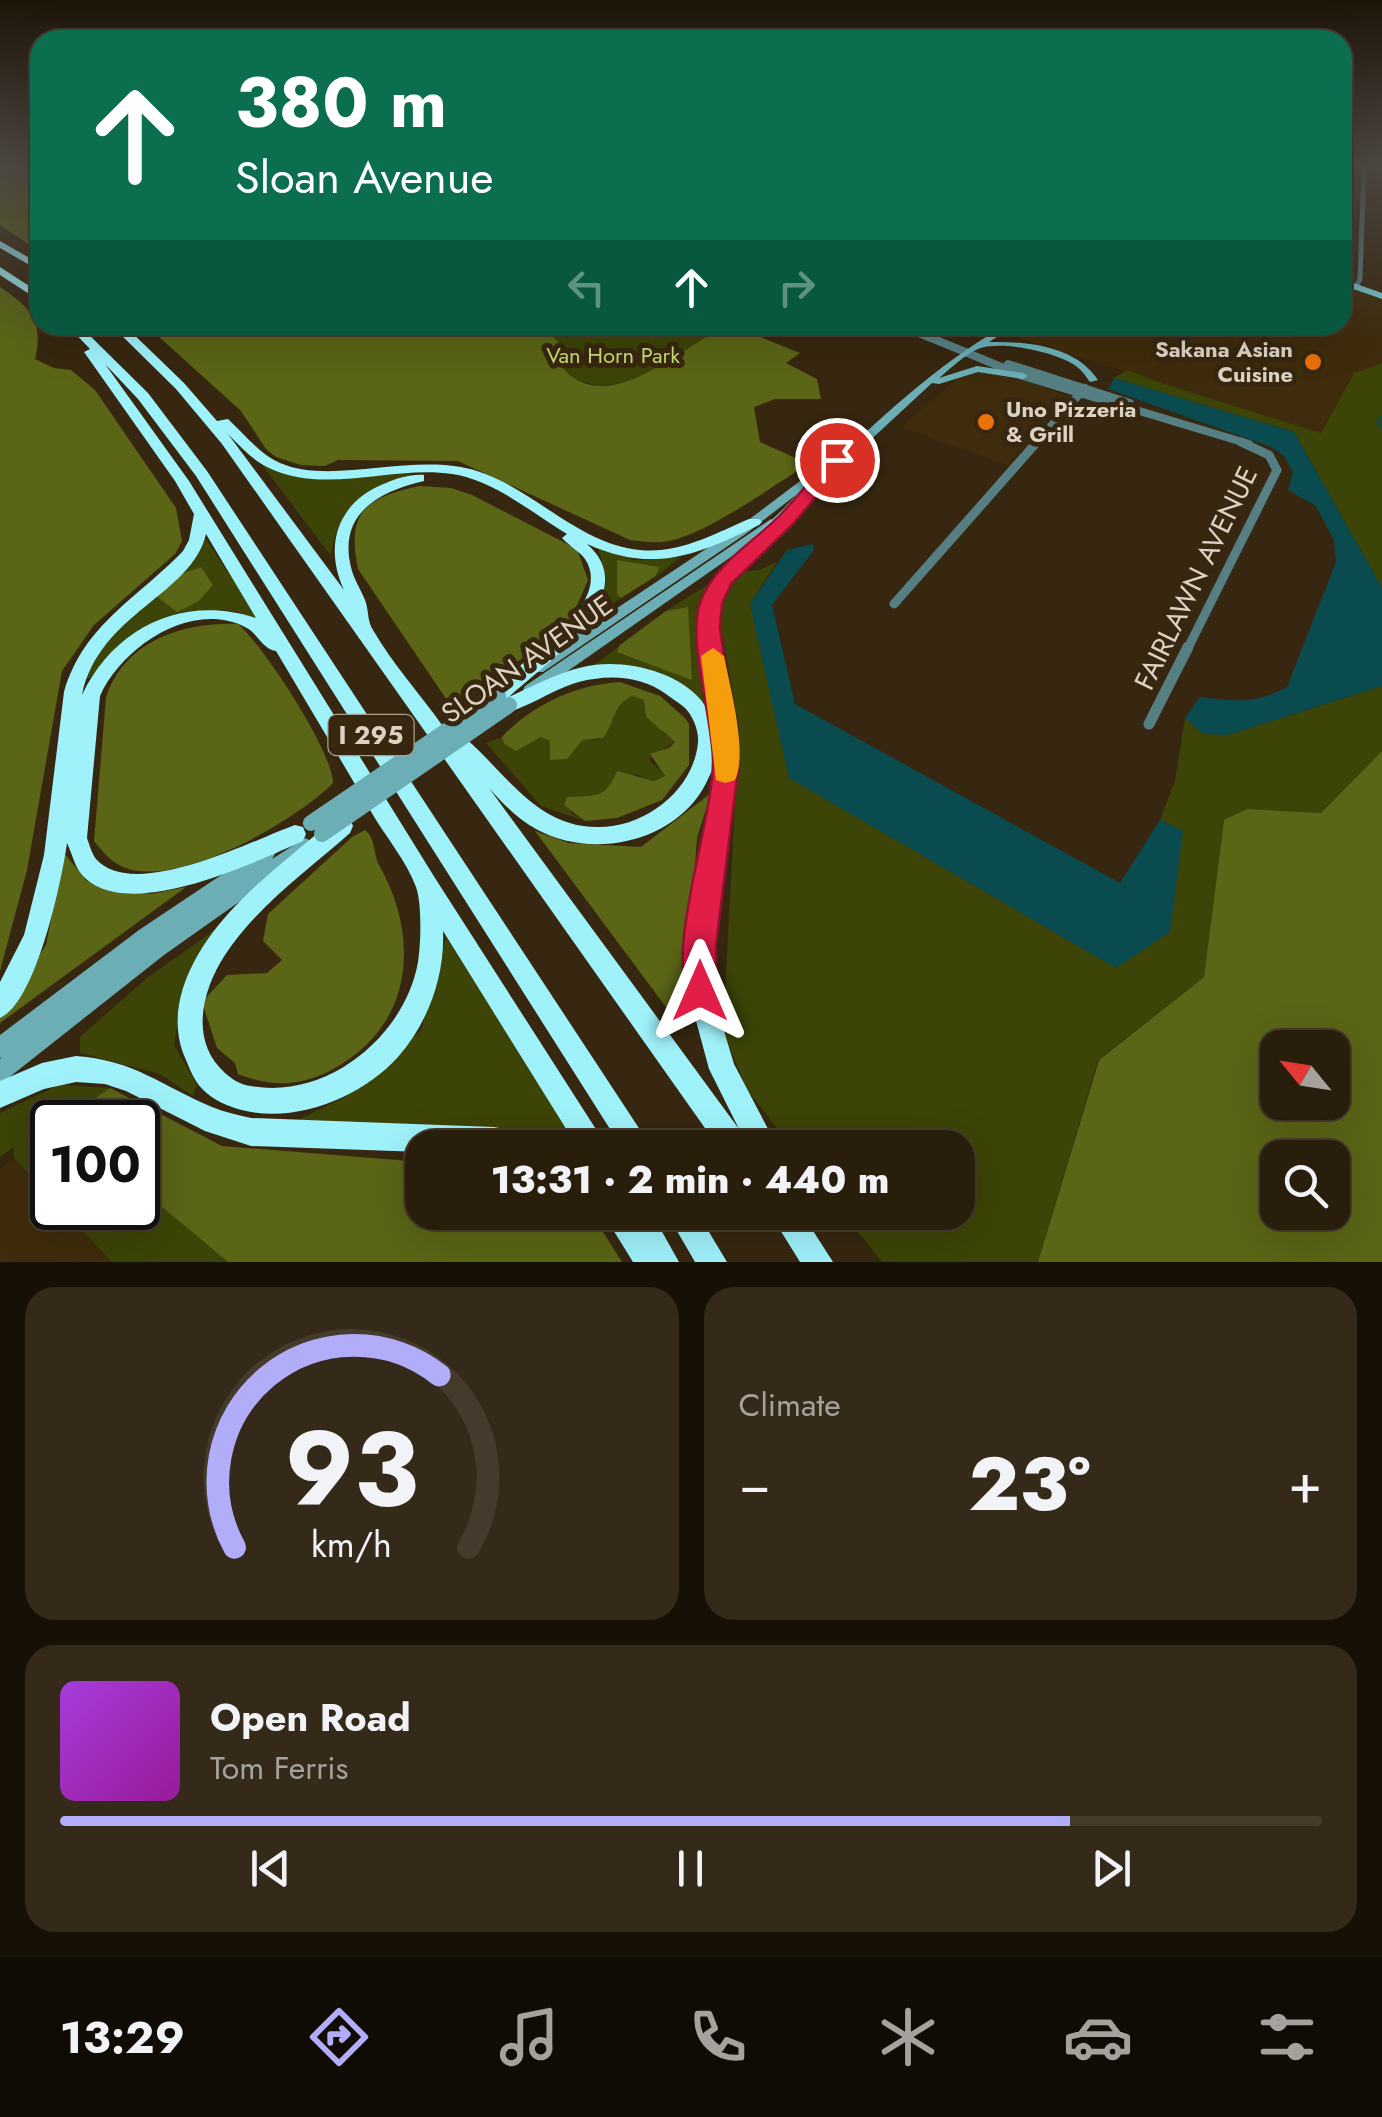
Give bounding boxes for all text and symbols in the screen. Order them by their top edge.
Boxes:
text: 380 m [235,52,447,153]
icon: ahead [70,70,200,200]
text: Sloan Avenue [235,145,494,210]
icon: left [559,260,614,315]
icon: ahead [664,260,719,315]
icon: right [769,260,824,315]
place label: Sakana Asian Cuisine [1155,333,1293,390]
park label: Van Horn Park [546,339,680,371]
marker: Sakana Asian Cuisine [1302,351,1324,373]
place label: Uno Pizzeria & Grill [1006,393,1136,450]
marker: Uno Pizzeria & Grill [975,411,997,433]
pin [795,418,880,503]
icon: arrive [810,433,865,488]
street label: FAIRLAWN AVENUE [1124,459,1268,697]
street label: SLOAN AVENUE [433,585,621,733]
road number: I 295 [328,715,414,755]
position arrow [648,939,752,1043]
north arrow [1260,1030,1350,1120]
map controls [1260,1030,1350,1230]
speed limit sign: 100 [30,1100,160,1230]
button: search [1260,1140,1350,1230]
text: 13:31 · 2 min · 440 m [491,1152,889,1207]
text: Climate [739,1382,841,1428]
text: 93 [285,1394,419,1544]
text: 23° [969,1430,1091,1538]
text: − [739,1444,771,1524]
text: + [1288,1444,1322,1524]
text: km/h [311,1519,392,1570]
text: Open Road [210,1690,411,1745]
text: Tom Ferris [210,1745,348,1791]
icon: previous [243,1841,298,1896]
icon: pause [663,1841,718,1896]
icon: next [1084,1841,1139,1896]
icon: directions [304,2002,374,2072]
icon: music [494,2002,564,2072]
icon: phone [683,2002,753,2072]
icon: climate [873,2002,943,2072]
icon: car [1063,2002,1133,2072]
icon: filters [1252,2002,1322,2072]
text: 13:29 [60,2005,185,2070]

